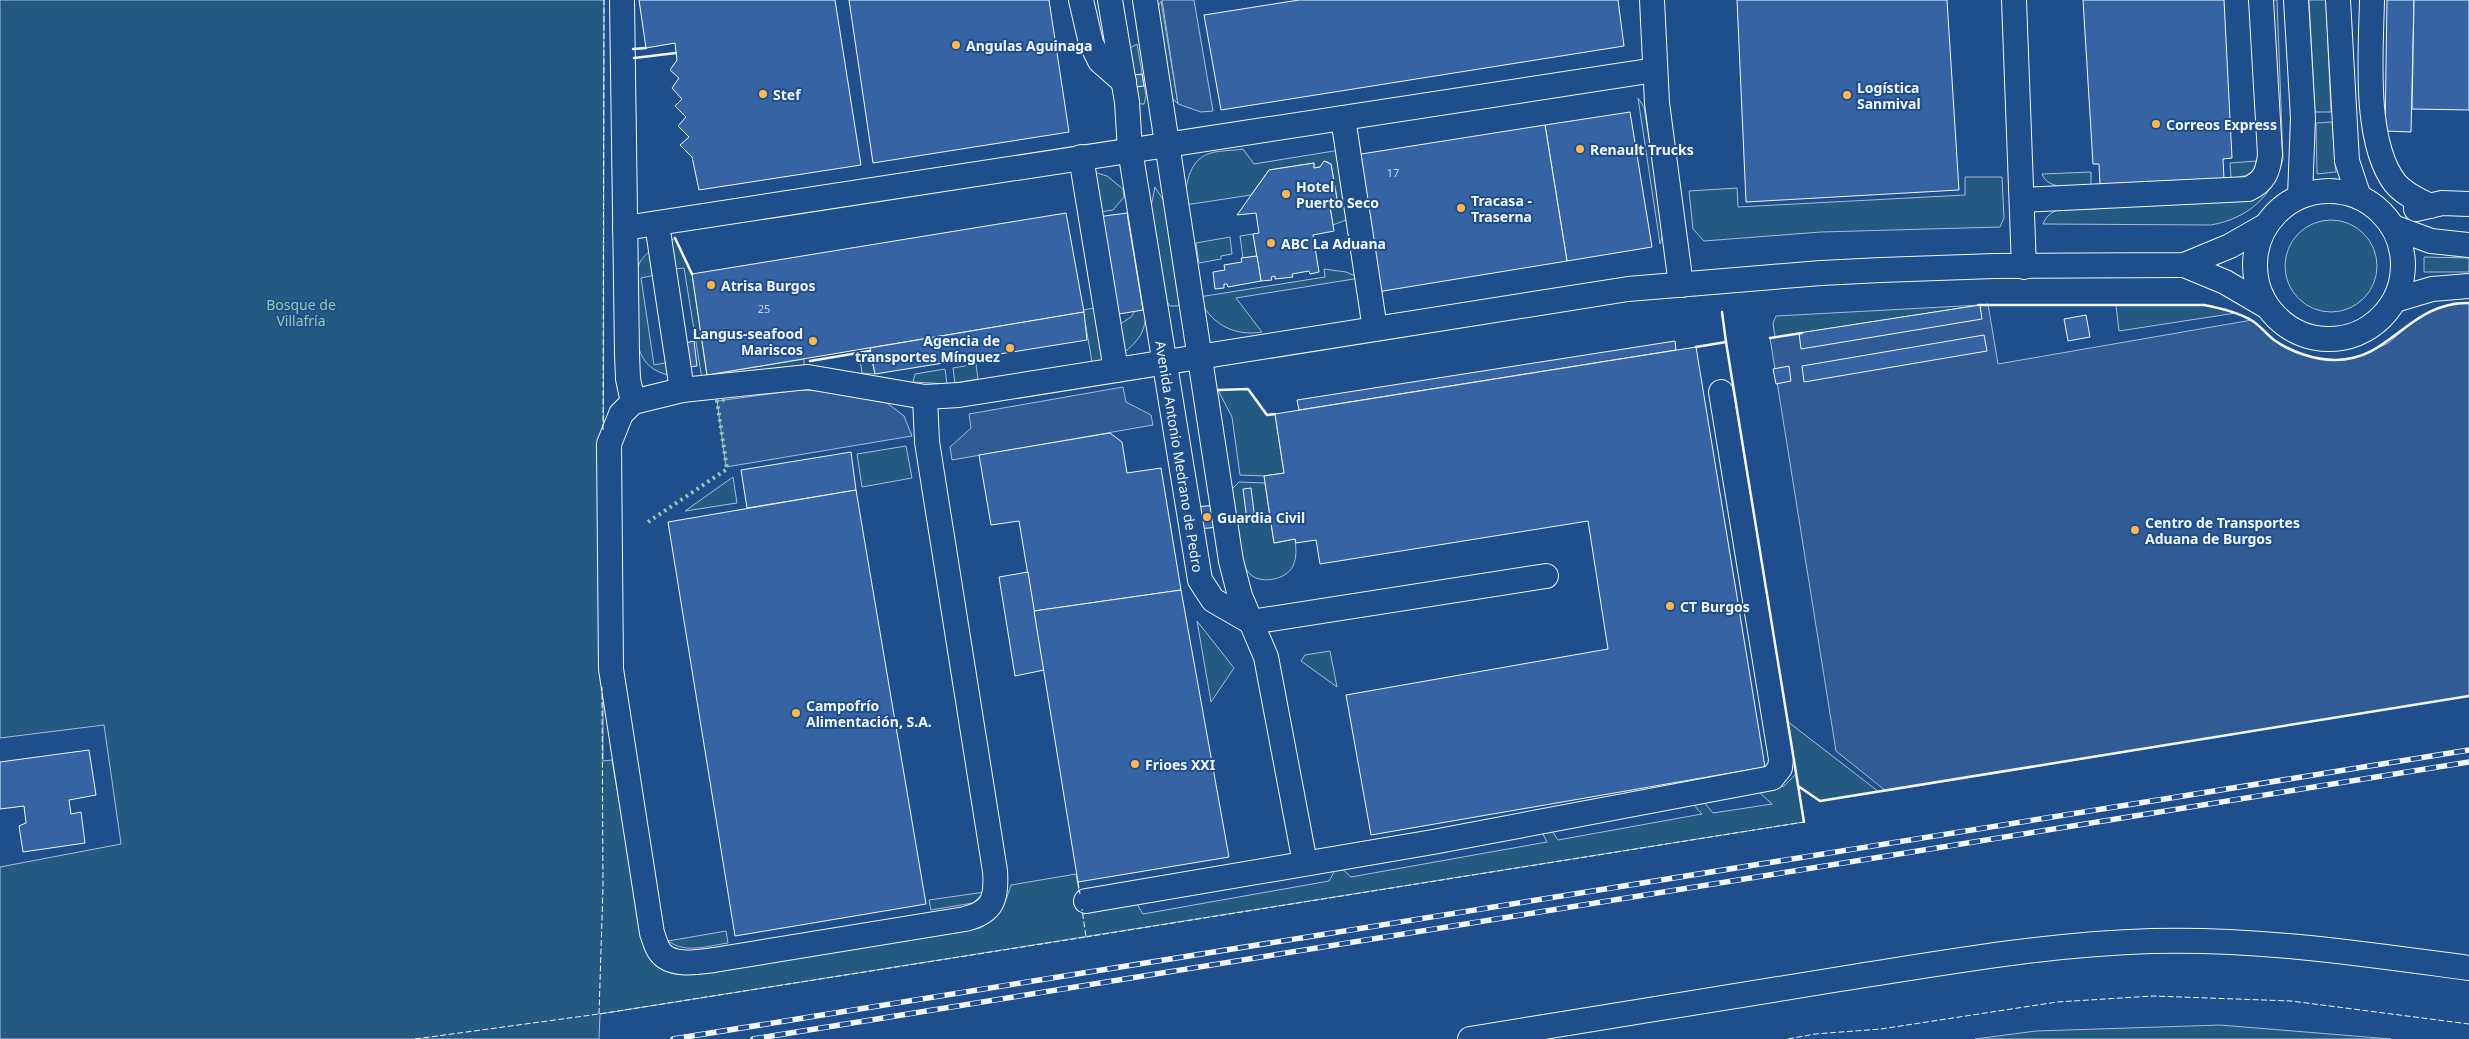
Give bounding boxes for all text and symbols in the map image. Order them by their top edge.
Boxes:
place label: Angulas Aguinaga [966,36,1093,55]
marker: Angulas Aguinaga [950,39,962,51]
place label: Logística Sanmival [1857,78,1921,113]
place label: Stef [773,85,802,104]
marker: Stef [757,88,769,100]
marker: Logística Sanmival [1841,89,1853,101]
place label: Correos Express [2166,115,2277,134]
marker: Correos Express [2150,118,2162,130]
place label: Renault Trucks [1590,140,1694,159]
marker: Renault Trucks [1574,143,1586,155]
house number: 17 [1387,165,1399,180]
place label: Hotel Puerto Seco [1296,177,1379,212]
marker: Hotel Puerto Seco [1280,188,1292,200]
place label: Tracasa - Traserna [1471,191,1532,226]
marker: Tracasa - Traserna [1455,202,1467,214]
place label: ABC La Aduana [1281,234,1386,253]
marker: ABC La Aduana [1265,237,1277,249]
place label: Atrisa Burgos [721,276,815,295]
marker: Atrisa Burgos [705,279,717,291]
park label: Bosque de Villafría [266,295,336,330]
house number: 25 [758,301,770,316]
place label: Langus-seafood Mariscos [693,324,803,359]
place label: Agencia de transportes Mínguez [855,331,1000,366]
marker: Langus-seafood Mariscos [807,335,819,347]
street label: Avenida Antonio Medrano de Pedro [1152,339,1208,574]
marker: Agencia de transportes Mínguez [1004,342,1016,354]
place label: Guardia Civil [1217,508,1305,527]
marker: Guardia Civil [1201,511,1213,523]
place label: Centro de Transportes Aduana de Burgos [2145,513,2300,548]
marker: Centro de Transportes Aduana de Burgos [2129,524,2141,536]
place label: CT Burgos [1680,597,1750,616]
marker: CT Burgos [1664,600,1676,612]
place label: Campofrío Alimentación, S.A. [806,696,932,731]
marker: Campofrío Alimentación, S.A. [790,707,802,719]
place label: Frioes XXI [1145,755,1215,774]
marker: Frioes XXI [1129,758,1141,770]

